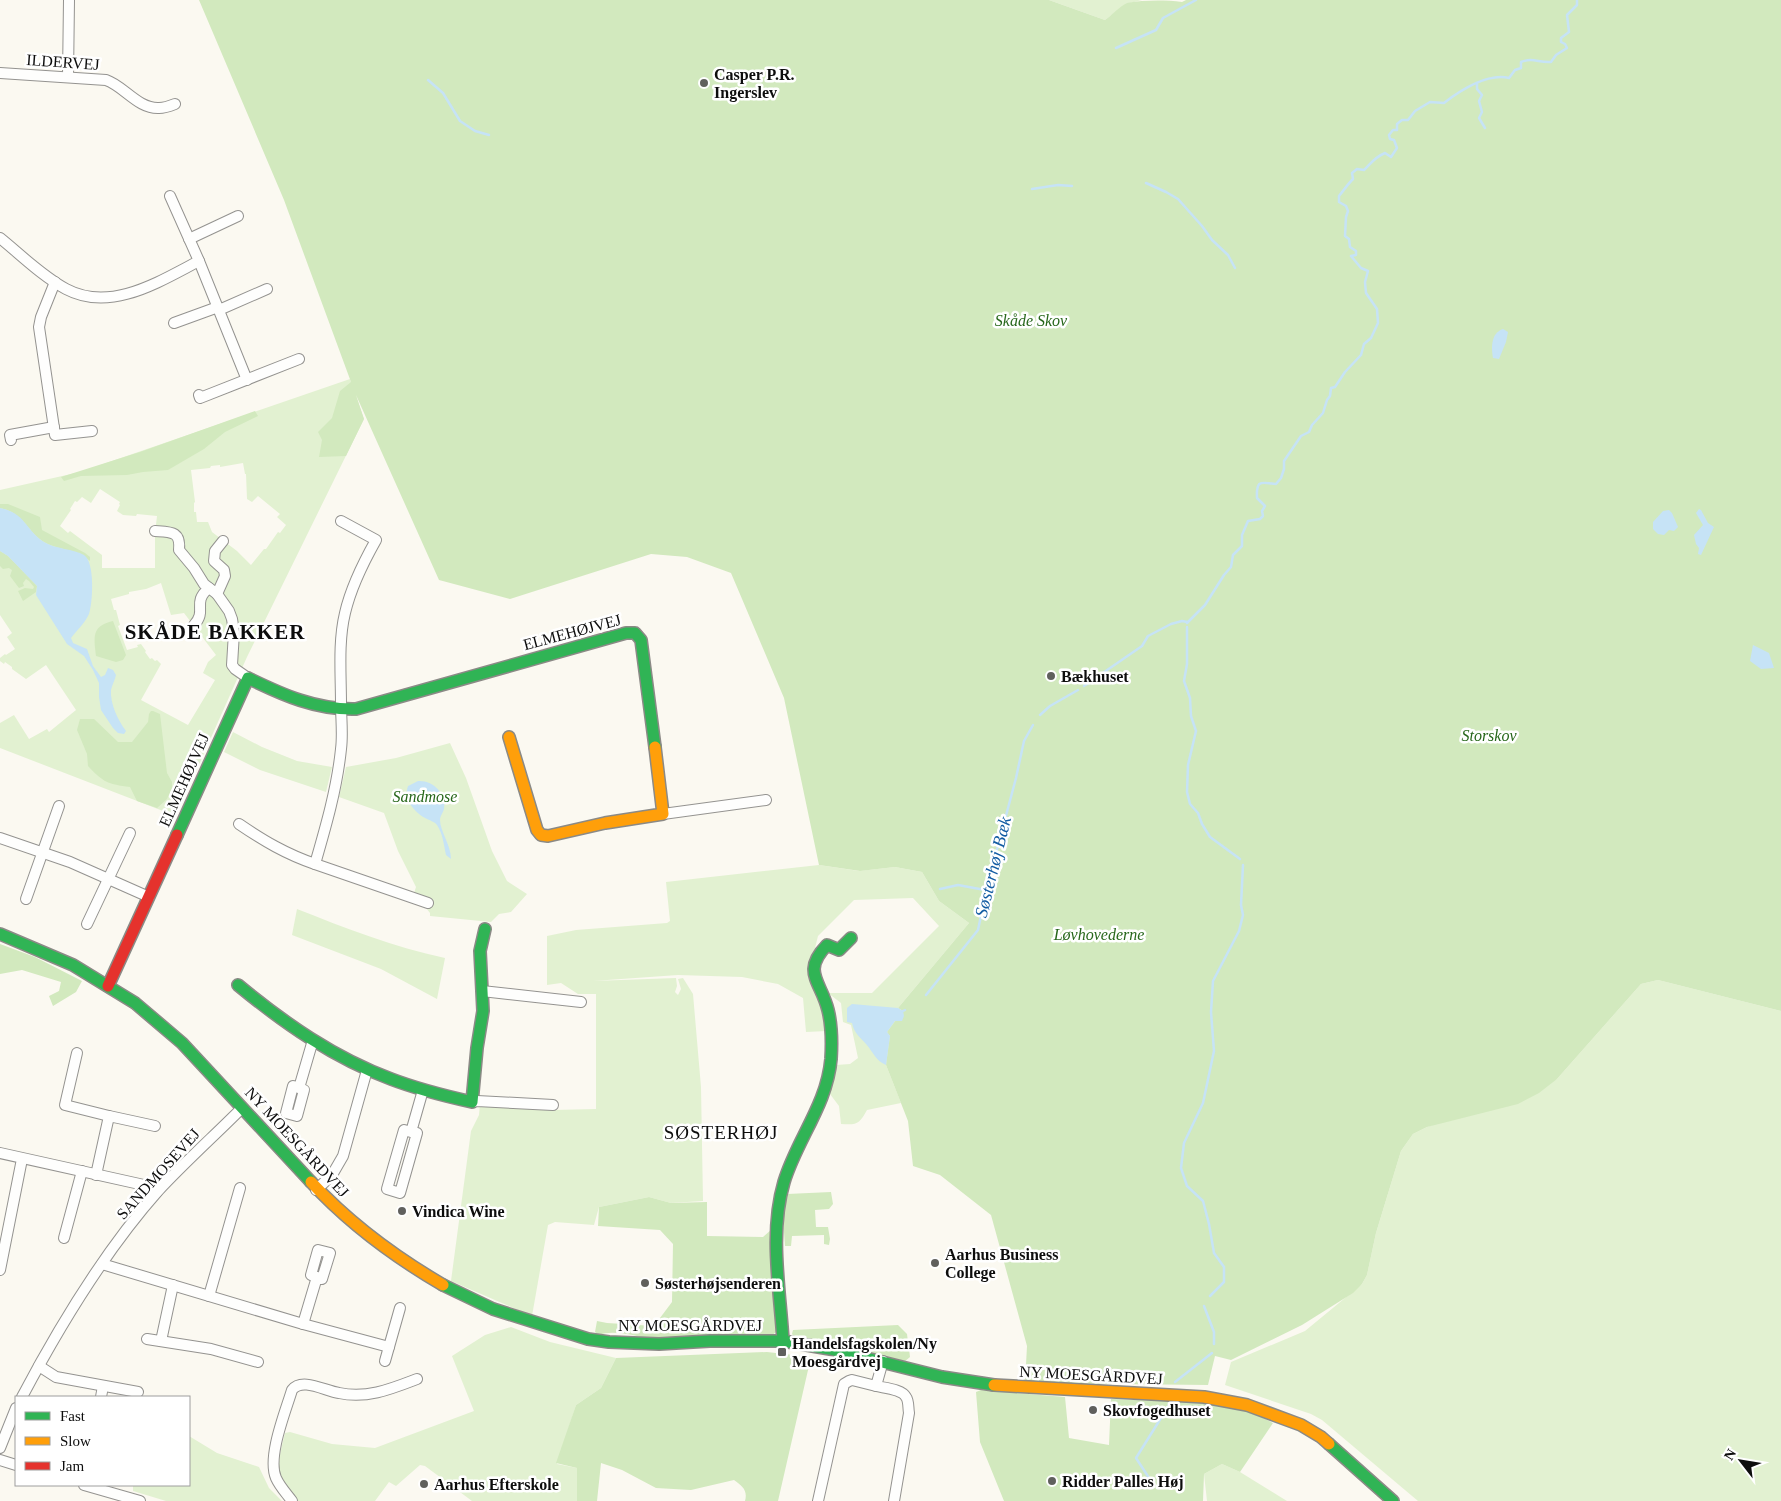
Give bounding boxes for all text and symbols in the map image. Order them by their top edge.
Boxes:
street label: ILDERVEJ [26,51,100,73]
place label: Casper P.R. Ingerslev [714,66,794,102]
marker: Casper P.R. Ingerslev [698,77,710,89]
park label: Skåde Skov [995,312,1068,329]
street label: ELMEHØJVEJ [521,611,623,653]
district label: SKÅDE BAKKER [125,620,305,644]
place label: Bækhuset [1061,668,1129,685]
marker: Bækhuset [1045,670,1057,682]
park label: Storskov [1461,727,1517,744]
street label: ELMEHØJVEJ [156,731,212,829]
park label: Sandmose [393,788,457,805]
water label: Søsterhøj Bæk [971,814,1015,919]
park label: Løvhovederne [1053,926,1144,943]
street label: NY MOESGÅRDVEJ [242,1084,352,1200]
district label: SØSTERHØJ [664,1122,778,1143]
street label: SANDMOSEVEJ [113,1125,203,1223]
place label: Vindica Wine [412,1203,505,1220]
marker: Vindica Wine [396,1205,408,1217]
place label: Aarhus Business College [945,1246,1058,1282]
marker: Aarhus Business College [929,1257,941,1269]
place label: Søsterhøjsenderen [655,1275,781,1293]
marker: Søsterhøjsenderen [639,1277,651,1289]
street label: NY MOESGÅRDVEJ [618,1317,762,1334]
place label: Handelsfagskolen/Ny Moesgårdvej [792,1335,937,1371]
marker: Handelsfagskolen/Ny Moesgårdvej [776,1346,788,1358]
street label: NY MOESGÅRDVEJ [1019,1363,1163,1387]
legend [15,1396,190,1486]
place label: Skovfogedhuset [1103,1402,1211,1420]
marker: Skovfogedhuset [1087,1404,1099,1416]
text: Fast [60,1408,86,1424]
text: Slow [60,1433,91,1449]
north arrow [1716,1436,1766,1486]
text: N [1721,1446,1739,1463]
text: Jam [60,1458,84,1474]
place label: Ridder Palles Høj [1062,1473,1183,1491]
marker: Ridder Palles Høj [1046,1475,1058,1487]
place label: Aarhus Efterskole [434,1476,559,1493]
marker: Aarhus Efterskole [418,1478,430,1490]

